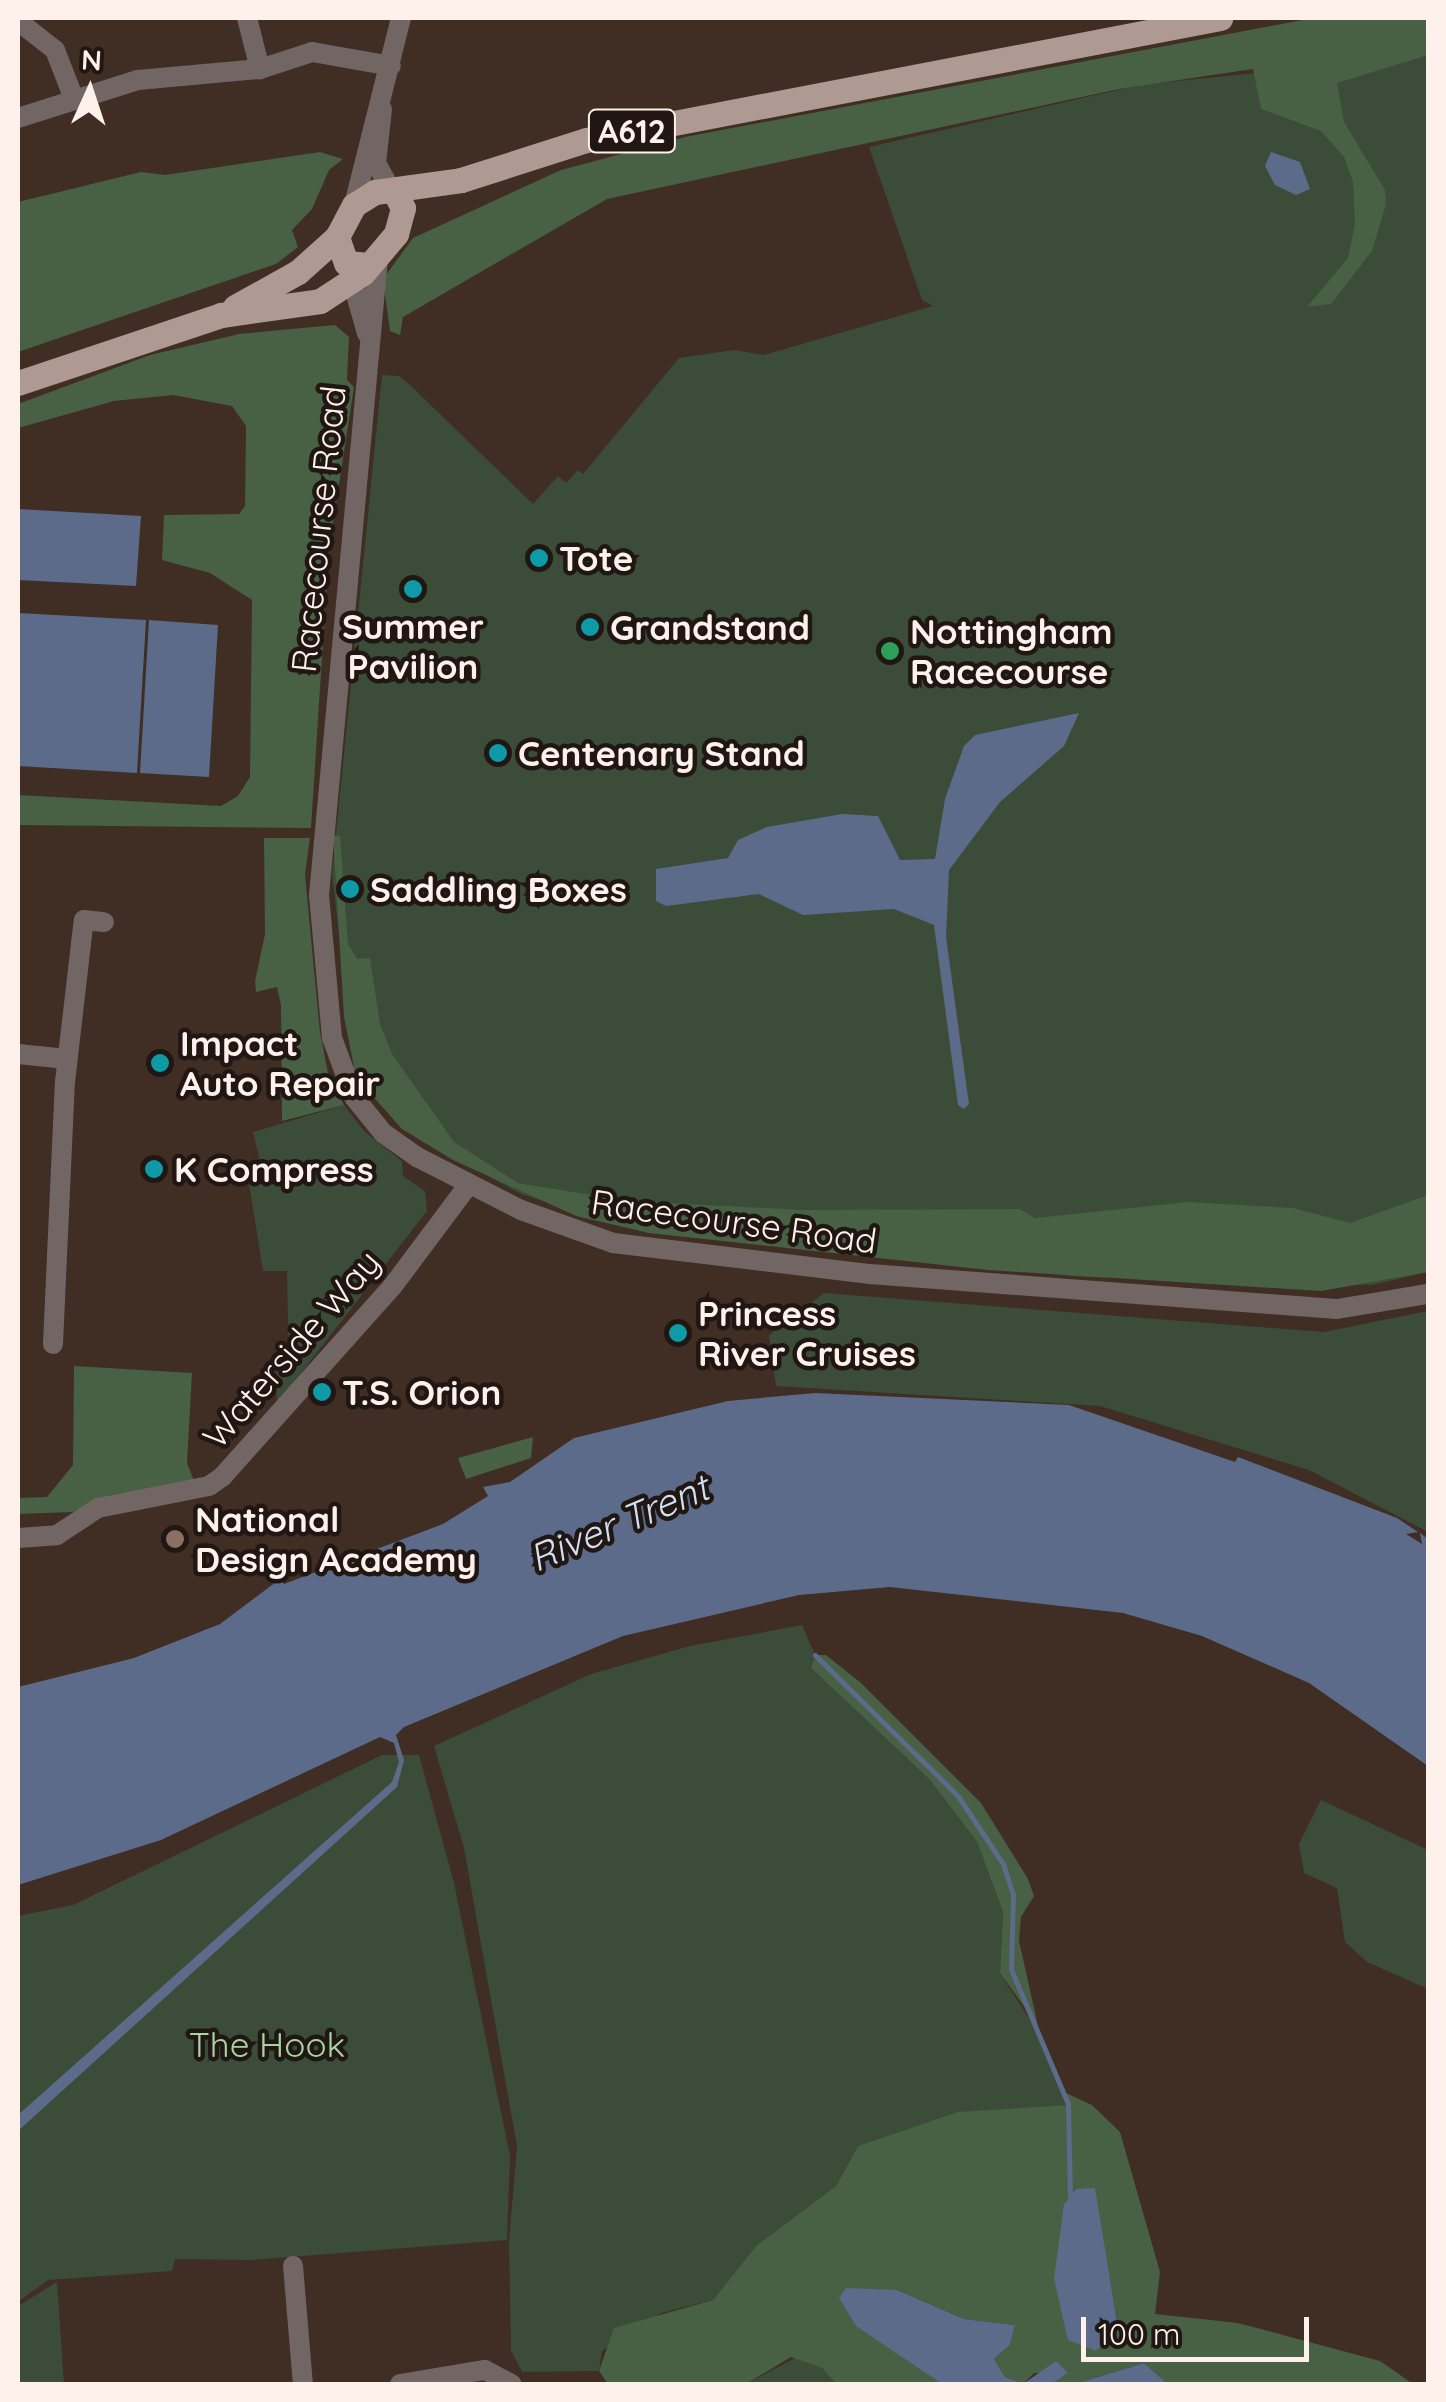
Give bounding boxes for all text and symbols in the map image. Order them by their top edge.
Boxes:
north arrow [40,40,140,140]
text: N [80,42,103,78]
road number: A612 [587,104,677,158]
street label: Racecourse Road [282,384,354,674]
place label: Tote [559,537,633,579]
marker: Tote [528,547,550,569]
marker: Summer Pavilion [402,578,424,600]
place label: Summer Pavilion [342,605,484,687]
place label: Grandstand [610,606,810,648]
place label: Nottingham Racecourse [910,610,1112,692]
marker: Grandstand [579,616,601,638]
marker: Nottingham Racecourse [879,640,901,662]
place label: Centenary Stand [518,732,805,774]
marker: Centenary Stand [487,742,509,764]
place label: Saddling Boxes [370,868,627,910]
marker: Saddling Boxes [339,878,361,900]
place label: Impact Auto Repair [180,1022,380,1104]
marker: Impact Auto Repair [149,1052,171,1074]
place label: K Compress [174,1148,374,1190]
marker: K Compress [143,1158,165,1180]
street label: Racecourse Road [589,1180,879,1262]
street label: Waterside Way [194,1241,388,1457]
place label: Princess River Cruises [698,1292,916,1374]
marker: Princess River Cruises [667,1322,689,1344]
place label: T.S. Orion [342,1371,501,1413]
marker: T.S. Orion [311,1381,333,1403]
water label: River Trent [522,1465,716,1581]
place label: National Design Academy [195,1498,477,1580]
marker: National Design Academy [164,1528,186,1550]
park label: The Hook [189,2023,345,2065]
scale bar [1086,2297,1314,2359]
text: 100 m [1098,2315,1180,2353]

